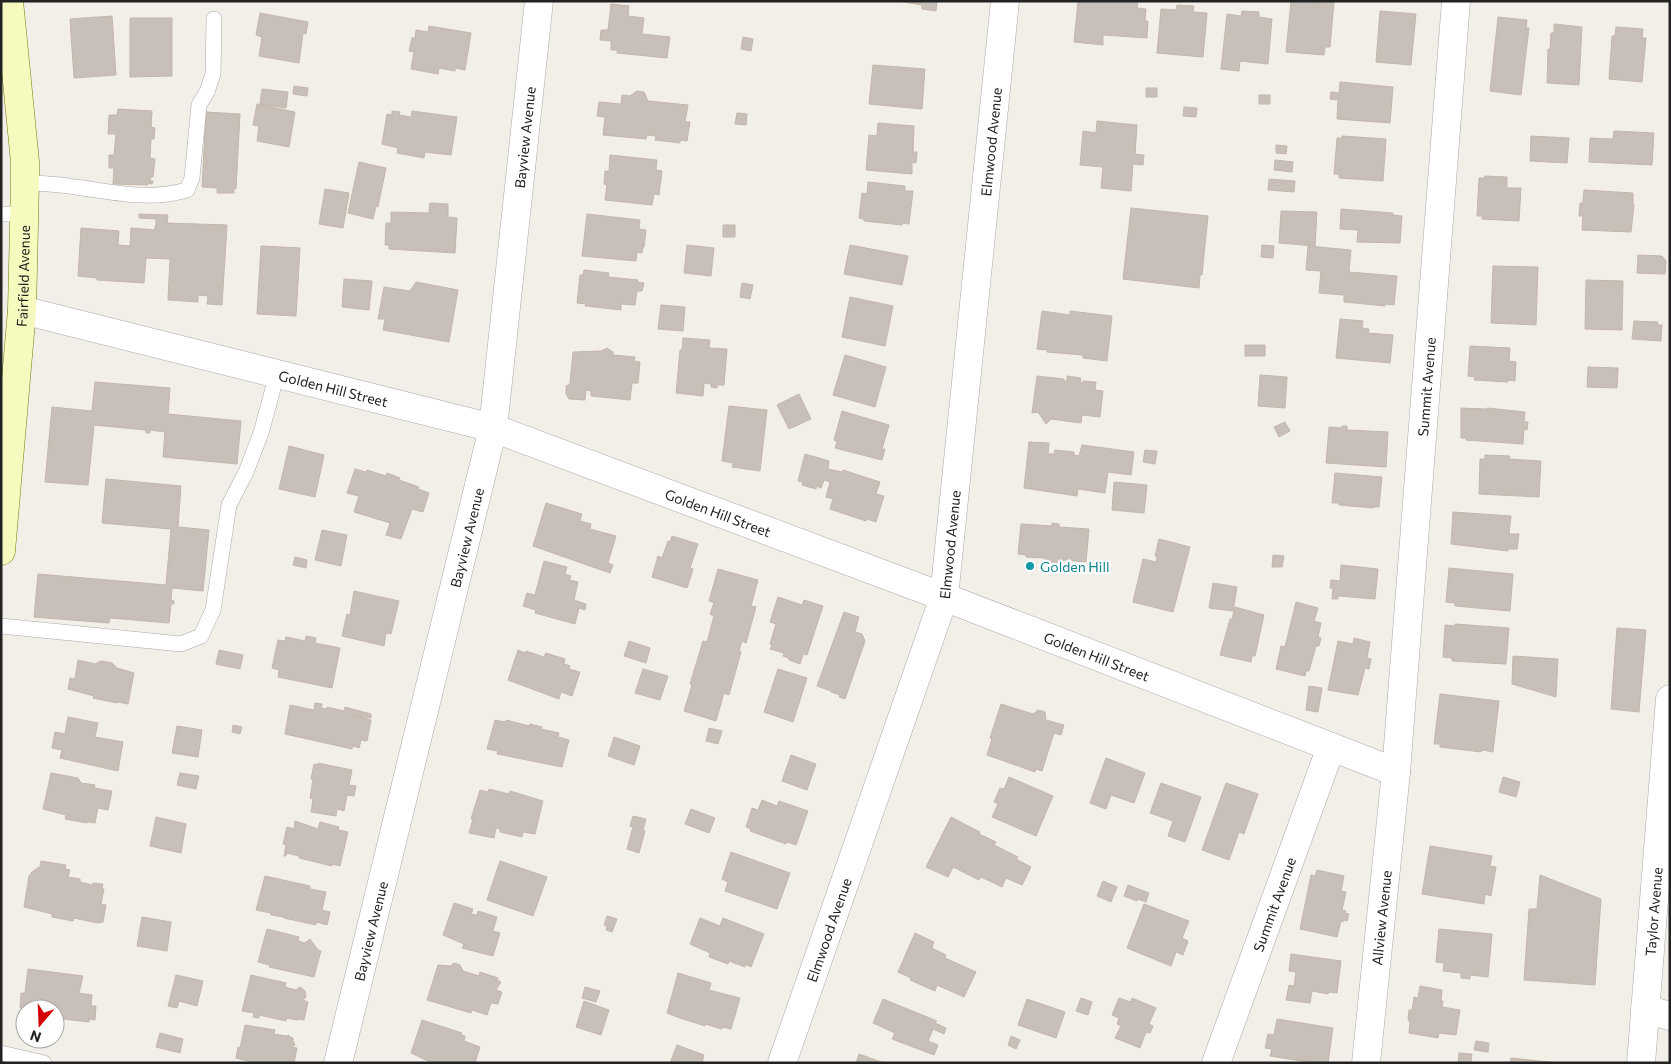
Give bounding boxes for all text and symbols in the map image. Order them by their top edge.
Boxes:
street label: Bayview Avenue [510,86,538,189]
street label: Elmwood Avenue [977,87,1005,197]
street label: Fairfield Avenue [12,225,32,328]
street label: Summit Avenue [1414,337,1438,437]
street label: Golden Hill Street [277,366,390,410]
street label: Golden Hill Street [663,485,774,540]
street label: Bayview Avenue [446,486,487,589]
street label: Elmwood Avenue [935,489,963,600]
place label: Golden Hill [1040,558,1110,575]
marker: Golden Hill [1024,560,1036,572]
street label: Golden Hill Street [1041,628,1152,684]
street label: Summit Avenue [1249,855,1299,954]
street label: Taylor Avenue [1641,866,1665,957]
street label: Allview Avenue [1368,869,1394,966]
street label: Elmwood Avenue [802,875,854,984]
street label: Bayview Avenue [350,879,391,982]
north arrow [15,999,65,1049]
text: N [28,1027,43,1047]

